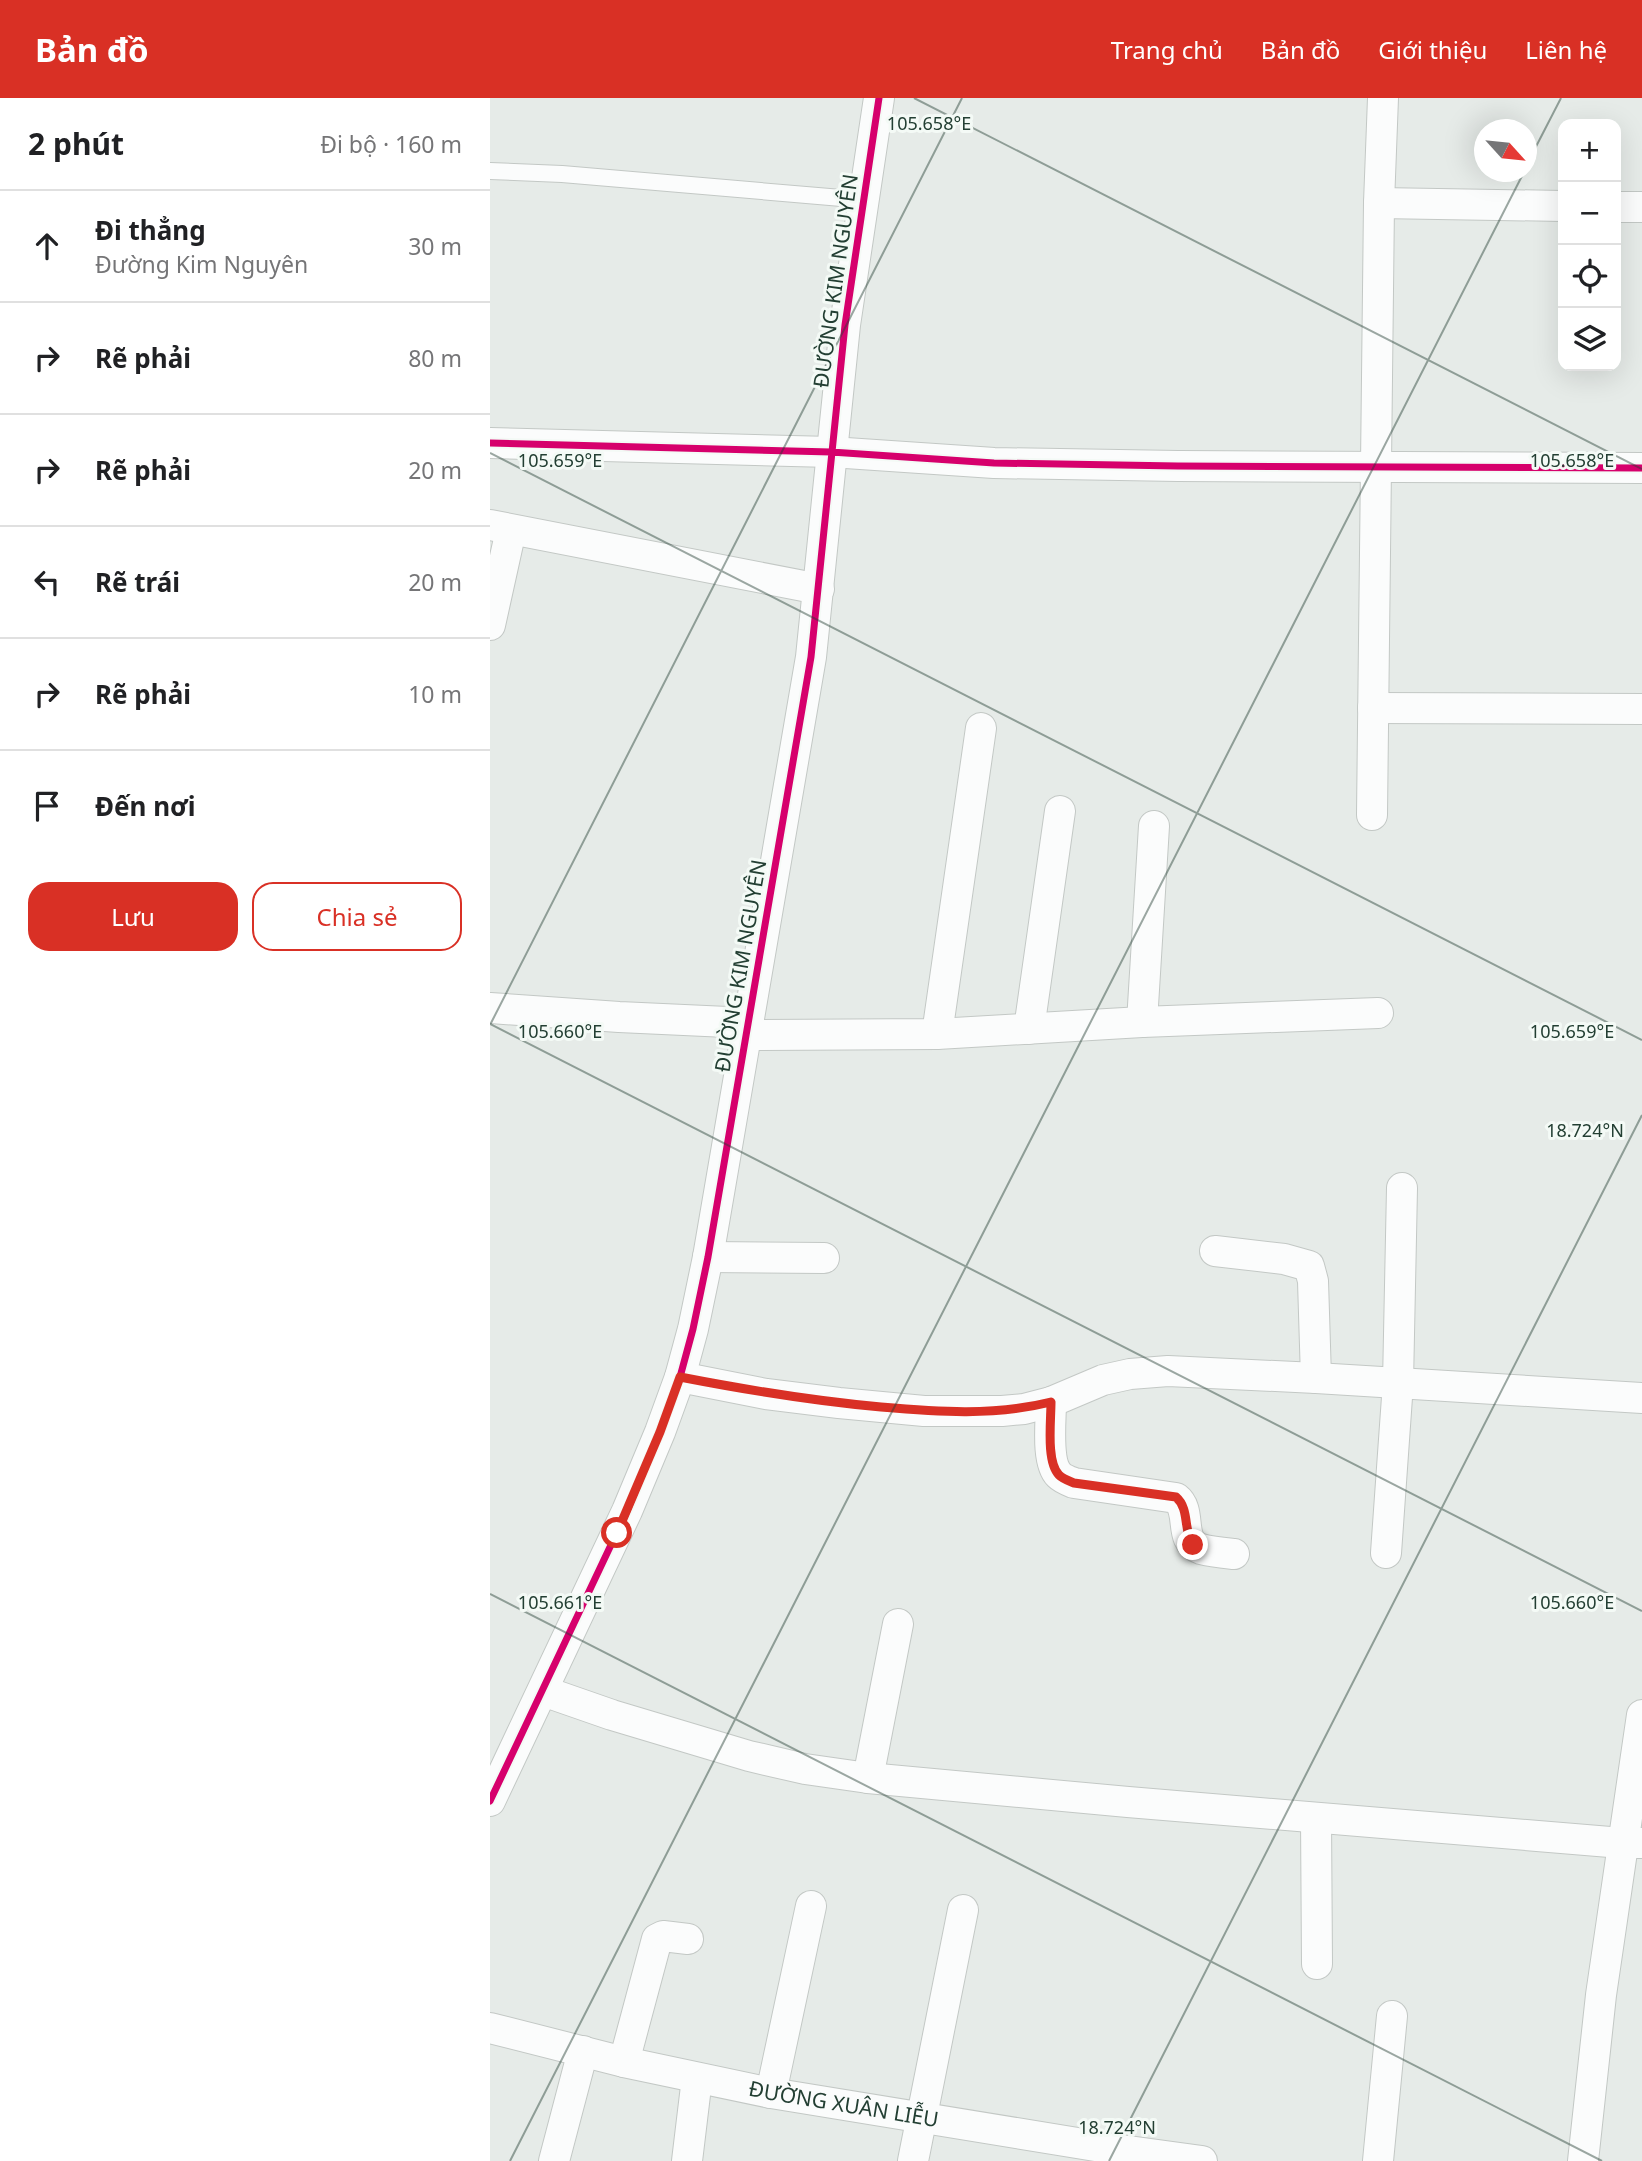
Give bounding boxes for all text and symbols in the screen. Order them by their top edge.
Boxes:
text: Bản đồ [35,27,149,72]
text: Trang chủ [1111,33,1223,66]
text: Bản đồ [1261,33,1340,66]
text: Giới thiệu [1378,33,1487,66]
text: Liên hệ [1525,33,1607,66]
text: 105.658°E [887,111,971,135]
north arrow [1474,119,1537,182]
map controls [1558,119,1621,371]
button: + [1558,119,1621,182]
text: 2 phút [28,123,124,164]
text: Đi bộ · 160 m [320,128,462,160]
street label: ĐƯỜNG KIM NGUYÊN [806,172,864,389]
button: − [1558,182,1621,245]
text: Đi thẳng [95,212,206,248]
icon: ahead [28,227,66,265]
text: 30 m [408,230,462,262]
button: locate [1558,245,1621,308]
text: Đường Kim Nguyên [95,248,308,280]
button: layers [1558,308,1621,371]
icon: right [28,339,66,377]
text: Rẽ phải [95,340,191,376]
text: 80 m [408,342,462,374]
text: 105.659°E [518,448,602,472]
text: 105.658°E [1530,448,1614,472]
icon: right [28,451,66,489]
text: Rẽ phải [95,452,191,488]
text: 20 m [408,454,462,486]
icon: left [28,563,66,601]
text: Rẽ trái [95,564,180,600]
text: 20 m [408,566,462,598]
icon: right [28,675,66,713]
text: Rẽ phải [95,676,191,712]
text: 10 m [408,678,462,710]
icon: arrive [28,787,66,825]
text: Đến nơi [95,788,196,824]
street label: ĐƯỜNG KIM NGUYÊN [708,857,773,1074]
button: Lưu [28,882,238,951]
button: Chia sẻ [252,882,462,951]
text: 105.660°E [518,1019,602,1043]
text: 105.659°E [1530,1019,1614,1043]
text: 18.724°N [1546,1118,1624,1142]
route start [601,1517,632,1548]
route end [1177,1529,1208,1560]
text: 105.661°E [518,1590,602,1614]
text: 105.660°E [1530,1590,1614,1614]
street label: ĐƯỜNG XUÂN LIỄU [746,2074,941,2133]
text: 18.724°N [1078,2115,1156,2139]

